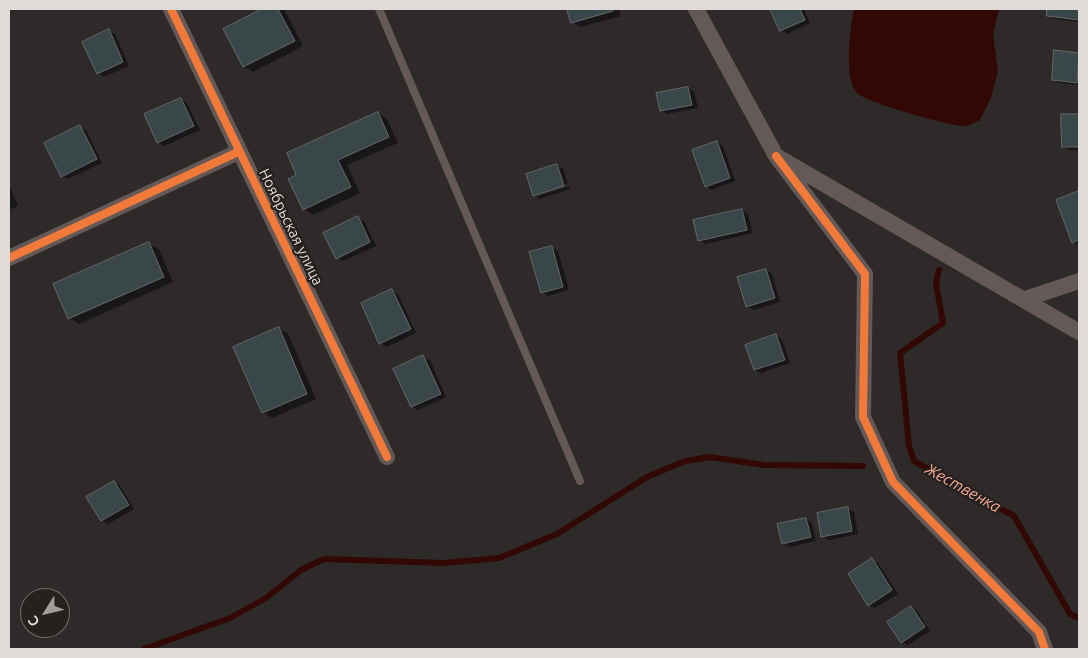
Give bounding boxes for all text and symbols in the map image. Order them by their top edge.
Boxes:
street label: Ноябрьская улица [255,166,327,288]
water label: Жественка [922,459,1004,517]
north arrow [20,588,70,638]
text: С [25,613,43,630]

